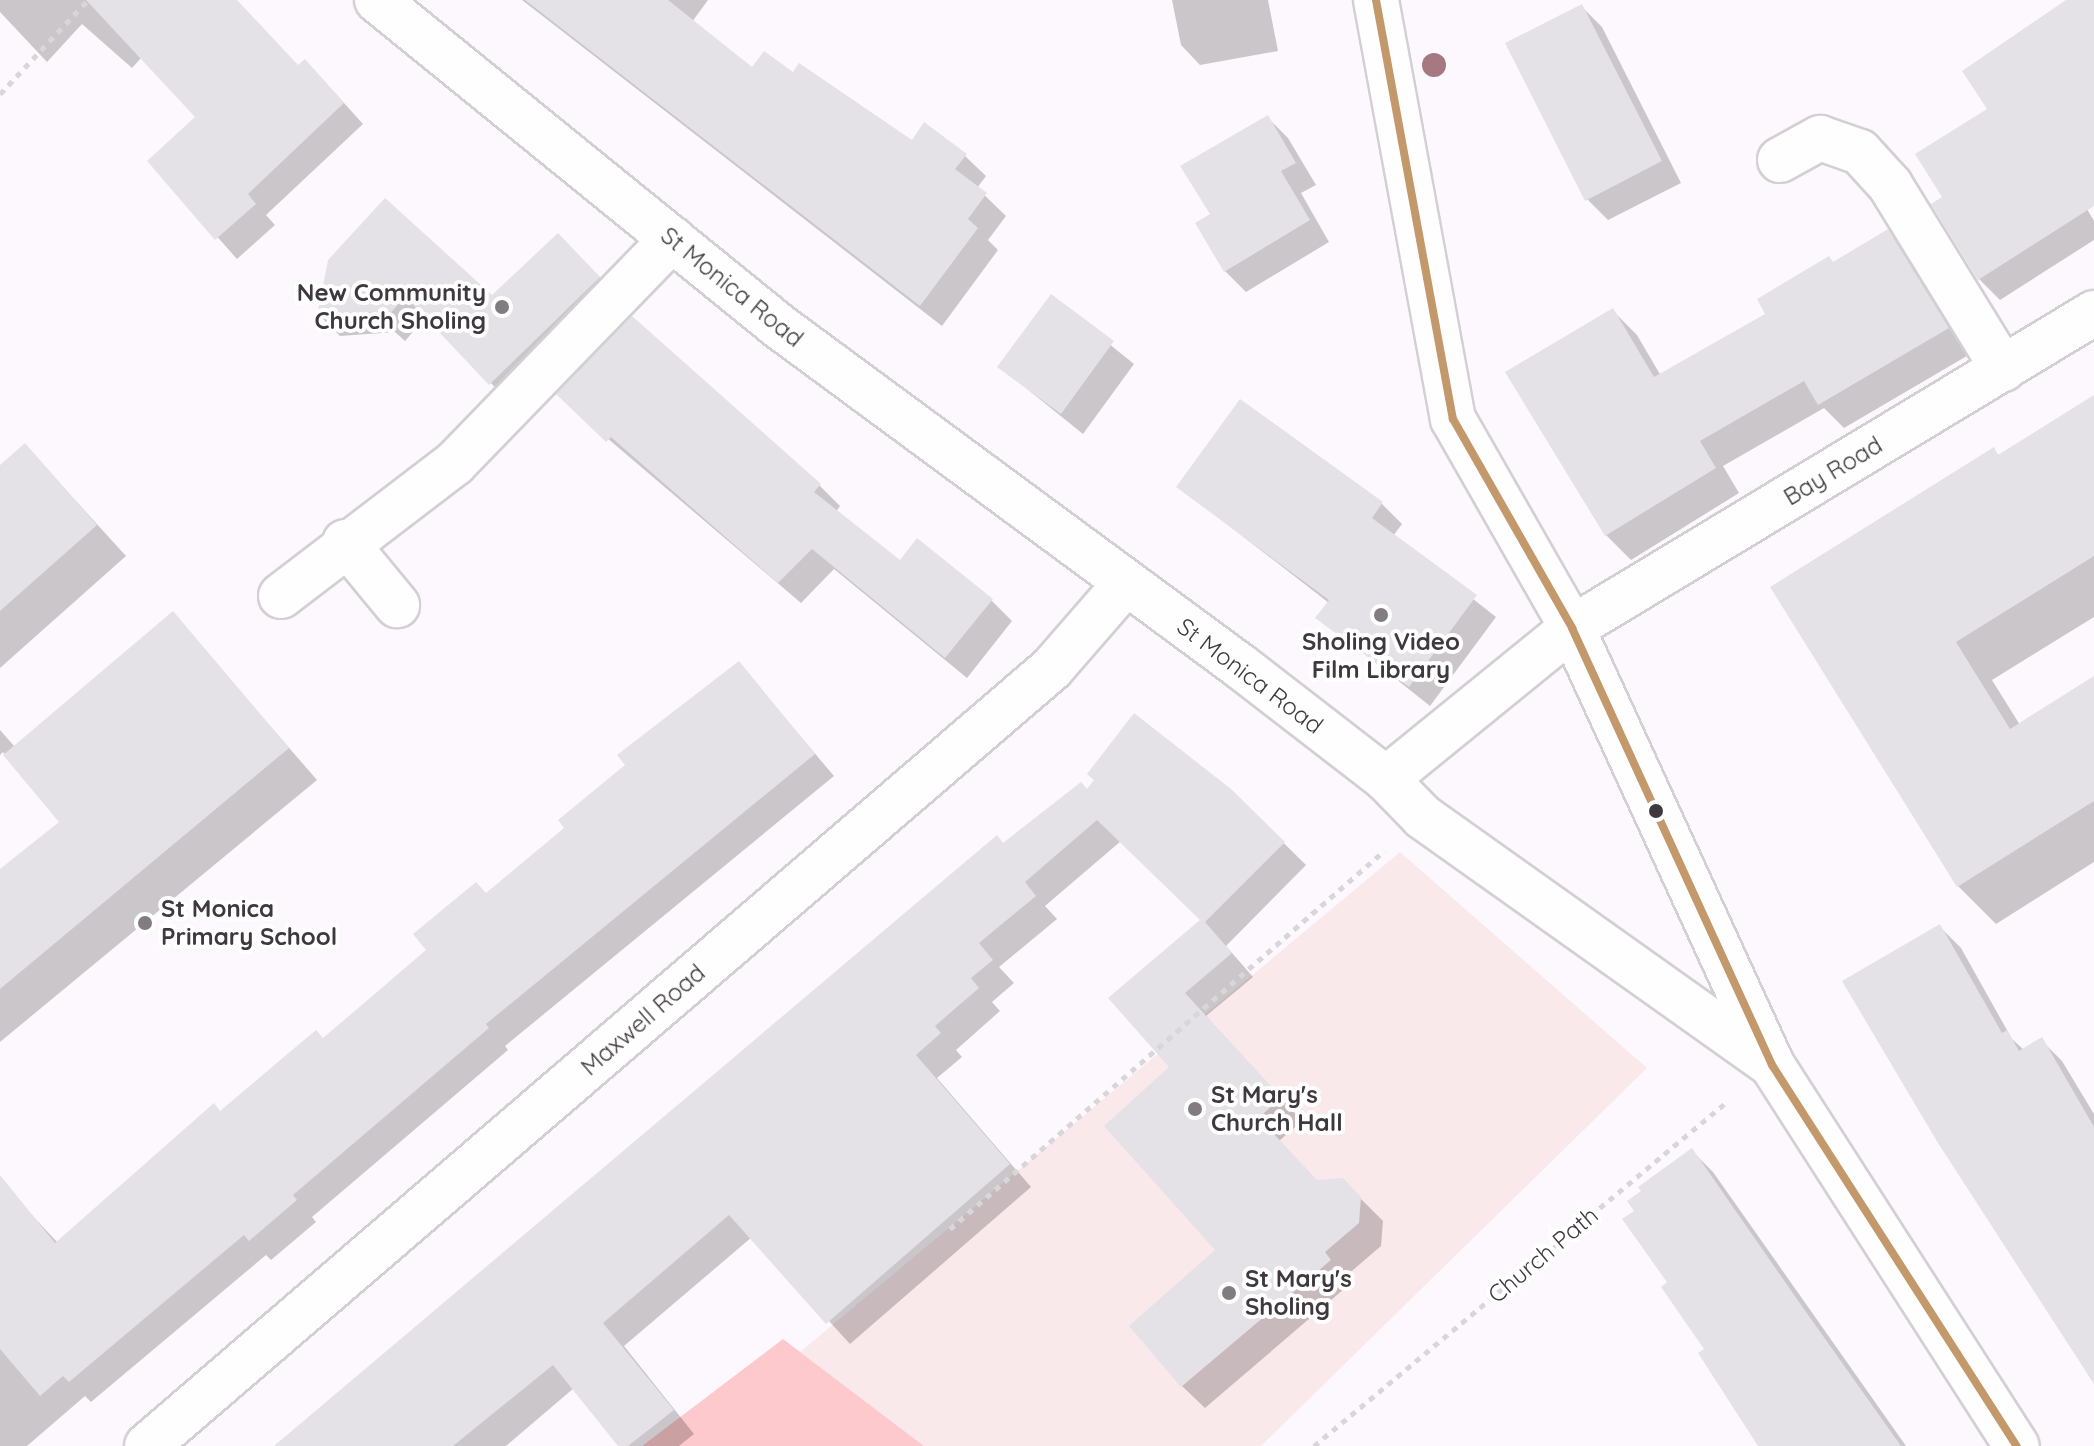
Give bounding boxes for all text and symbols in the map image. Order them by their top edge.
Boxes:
street label: St Monica Road [655,221,809,353]
place label: New Community Church Sholing [297,279,486,335]
marker: New Community Church Sholing [493,298,511,316]
street label: Bay Road [1778,430,1888,512]
marker: Sholing Video Film Library [1372,606,1390,624]
street label: St Monica Road [1172,612,1328,740]
place label: Sholing Video Film Library [1302,628,1460,684]
unlabelled marker [1648,803,1664,819]
place label: St Monica Primary School [161,895,337,951]
marker: St Monica Primary School [136,914,154,932]
street label: Maxwell Road [575,958,711,1082]
place label: St Mary's Church Hall [1211,1081,1343,1137]
marker: St Mary's Church Hall [1186,1100,1204,1118]
street label: Church Path [1482,1201,1604,1309]
place label: St Mary's Sholing [1245,1265,1352,1321]
marker: St Mary's Sholing [1220,1284,1238,1302]

